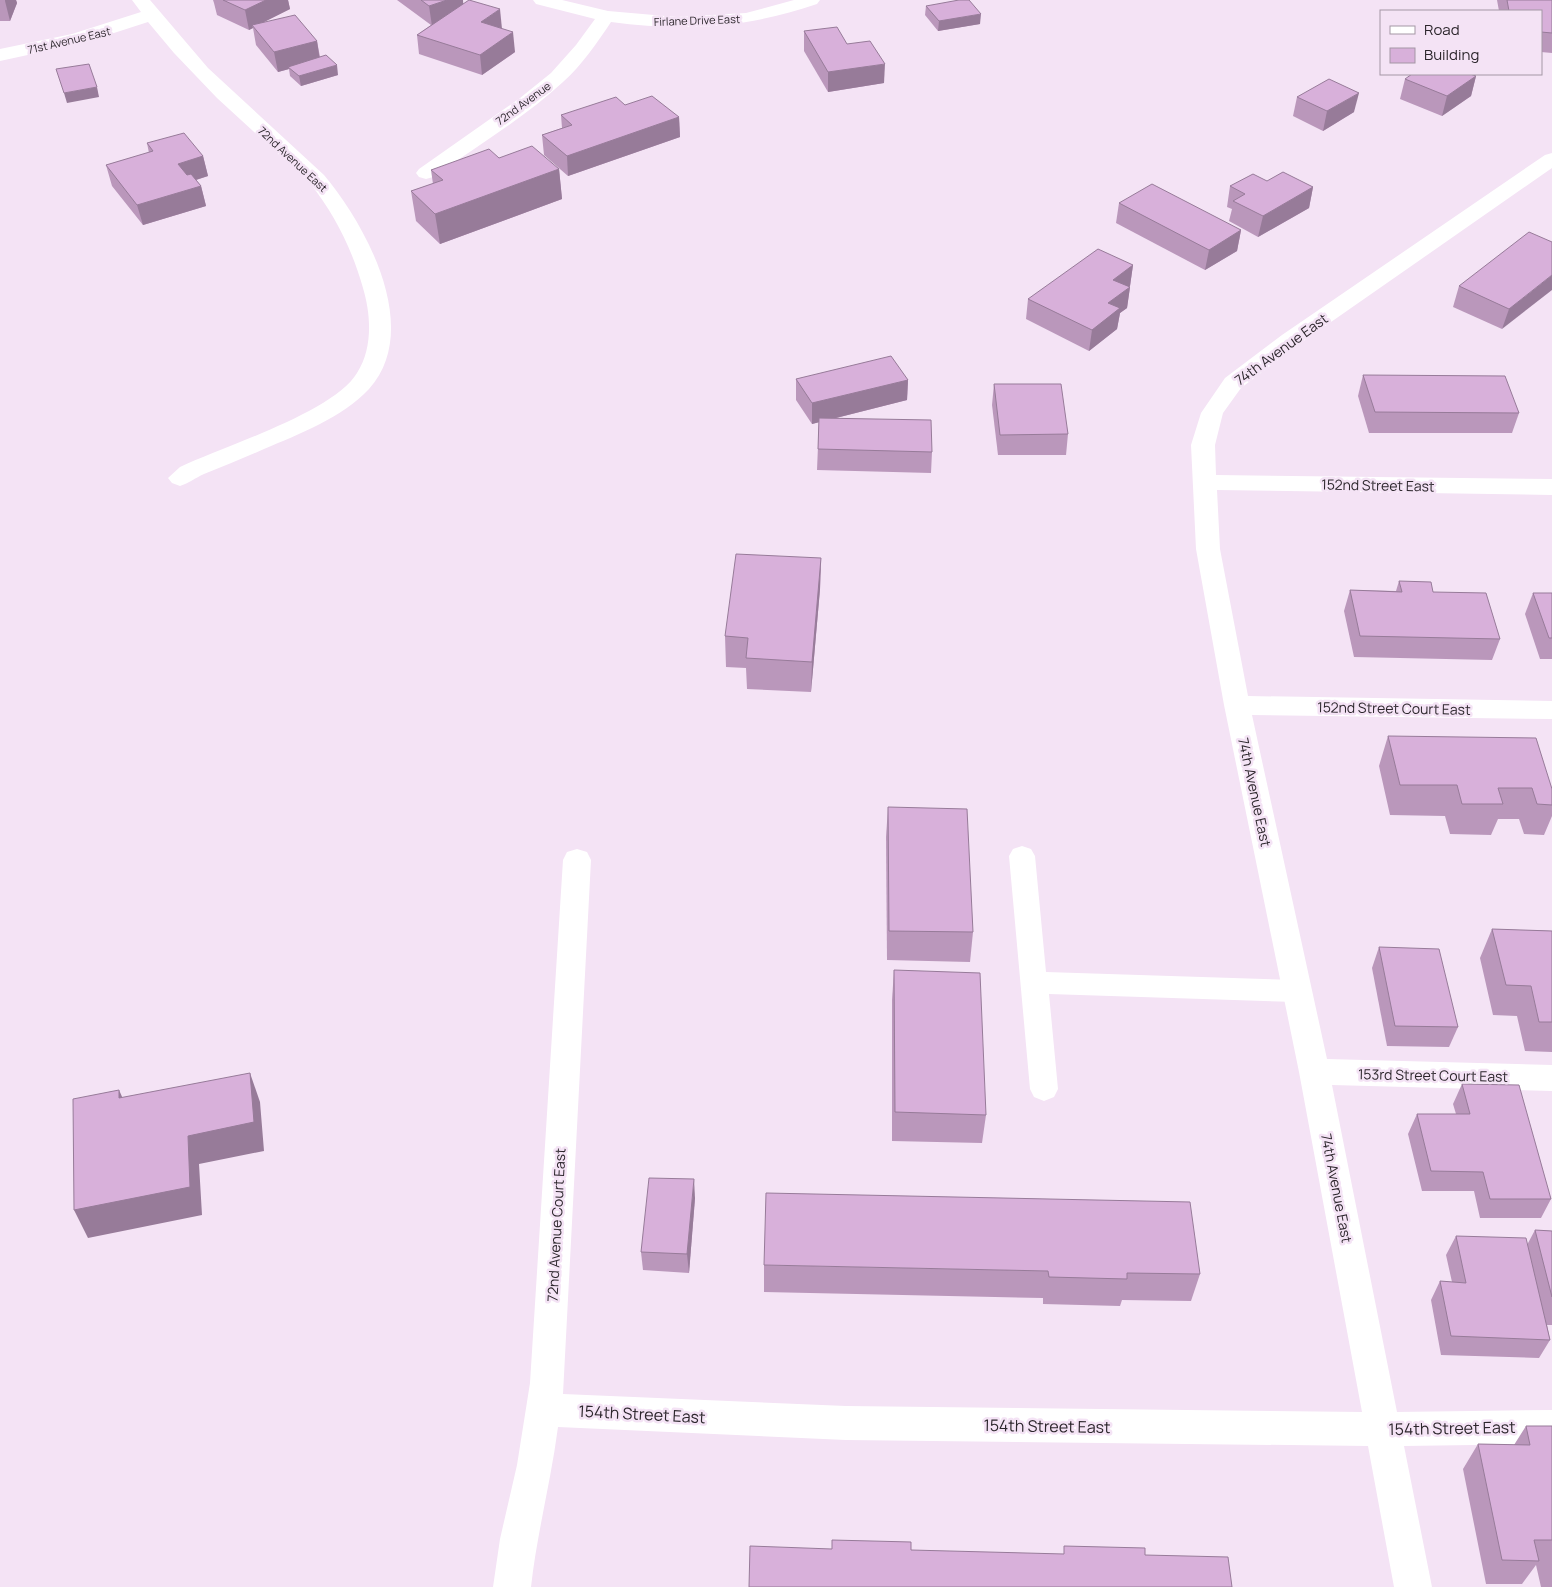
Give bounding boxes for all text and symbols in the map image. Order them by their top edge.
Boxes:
legend [1380,10,1542,75]
street label: Firlane Drive East [654,11,740,29]
text: Road [1424,19,1460,40]
street label: 71st Avenue East [26,23,112,57]
text: Building [1424,44,1479,65]
street label: 72nd Avenue [492,78,554,128]
street label: 72nd Avenue East [255,123,331,195]
street label: 74th Avenue East [1231,308,1332,389]
street label: 152nd Street East [1321,475,1435,495]
street label: 152nd Street Court East [1317,697,1471,719]
street label: 74th Avenue East [1234,736,1276,849]
street label: 153rd Street Court East [1358,1064,1509,1086]
street label: 74th Avenue East [1317,1132,1357,1245]
street label: 72nd Avenue Court East [542,1147,570,1302]
street label: 154th Street East [578,1400,706,1428]
street label: 154th Street East [983,1414,1111,1438]
street label: 154th Street East [1388,1416,1516,1440]

